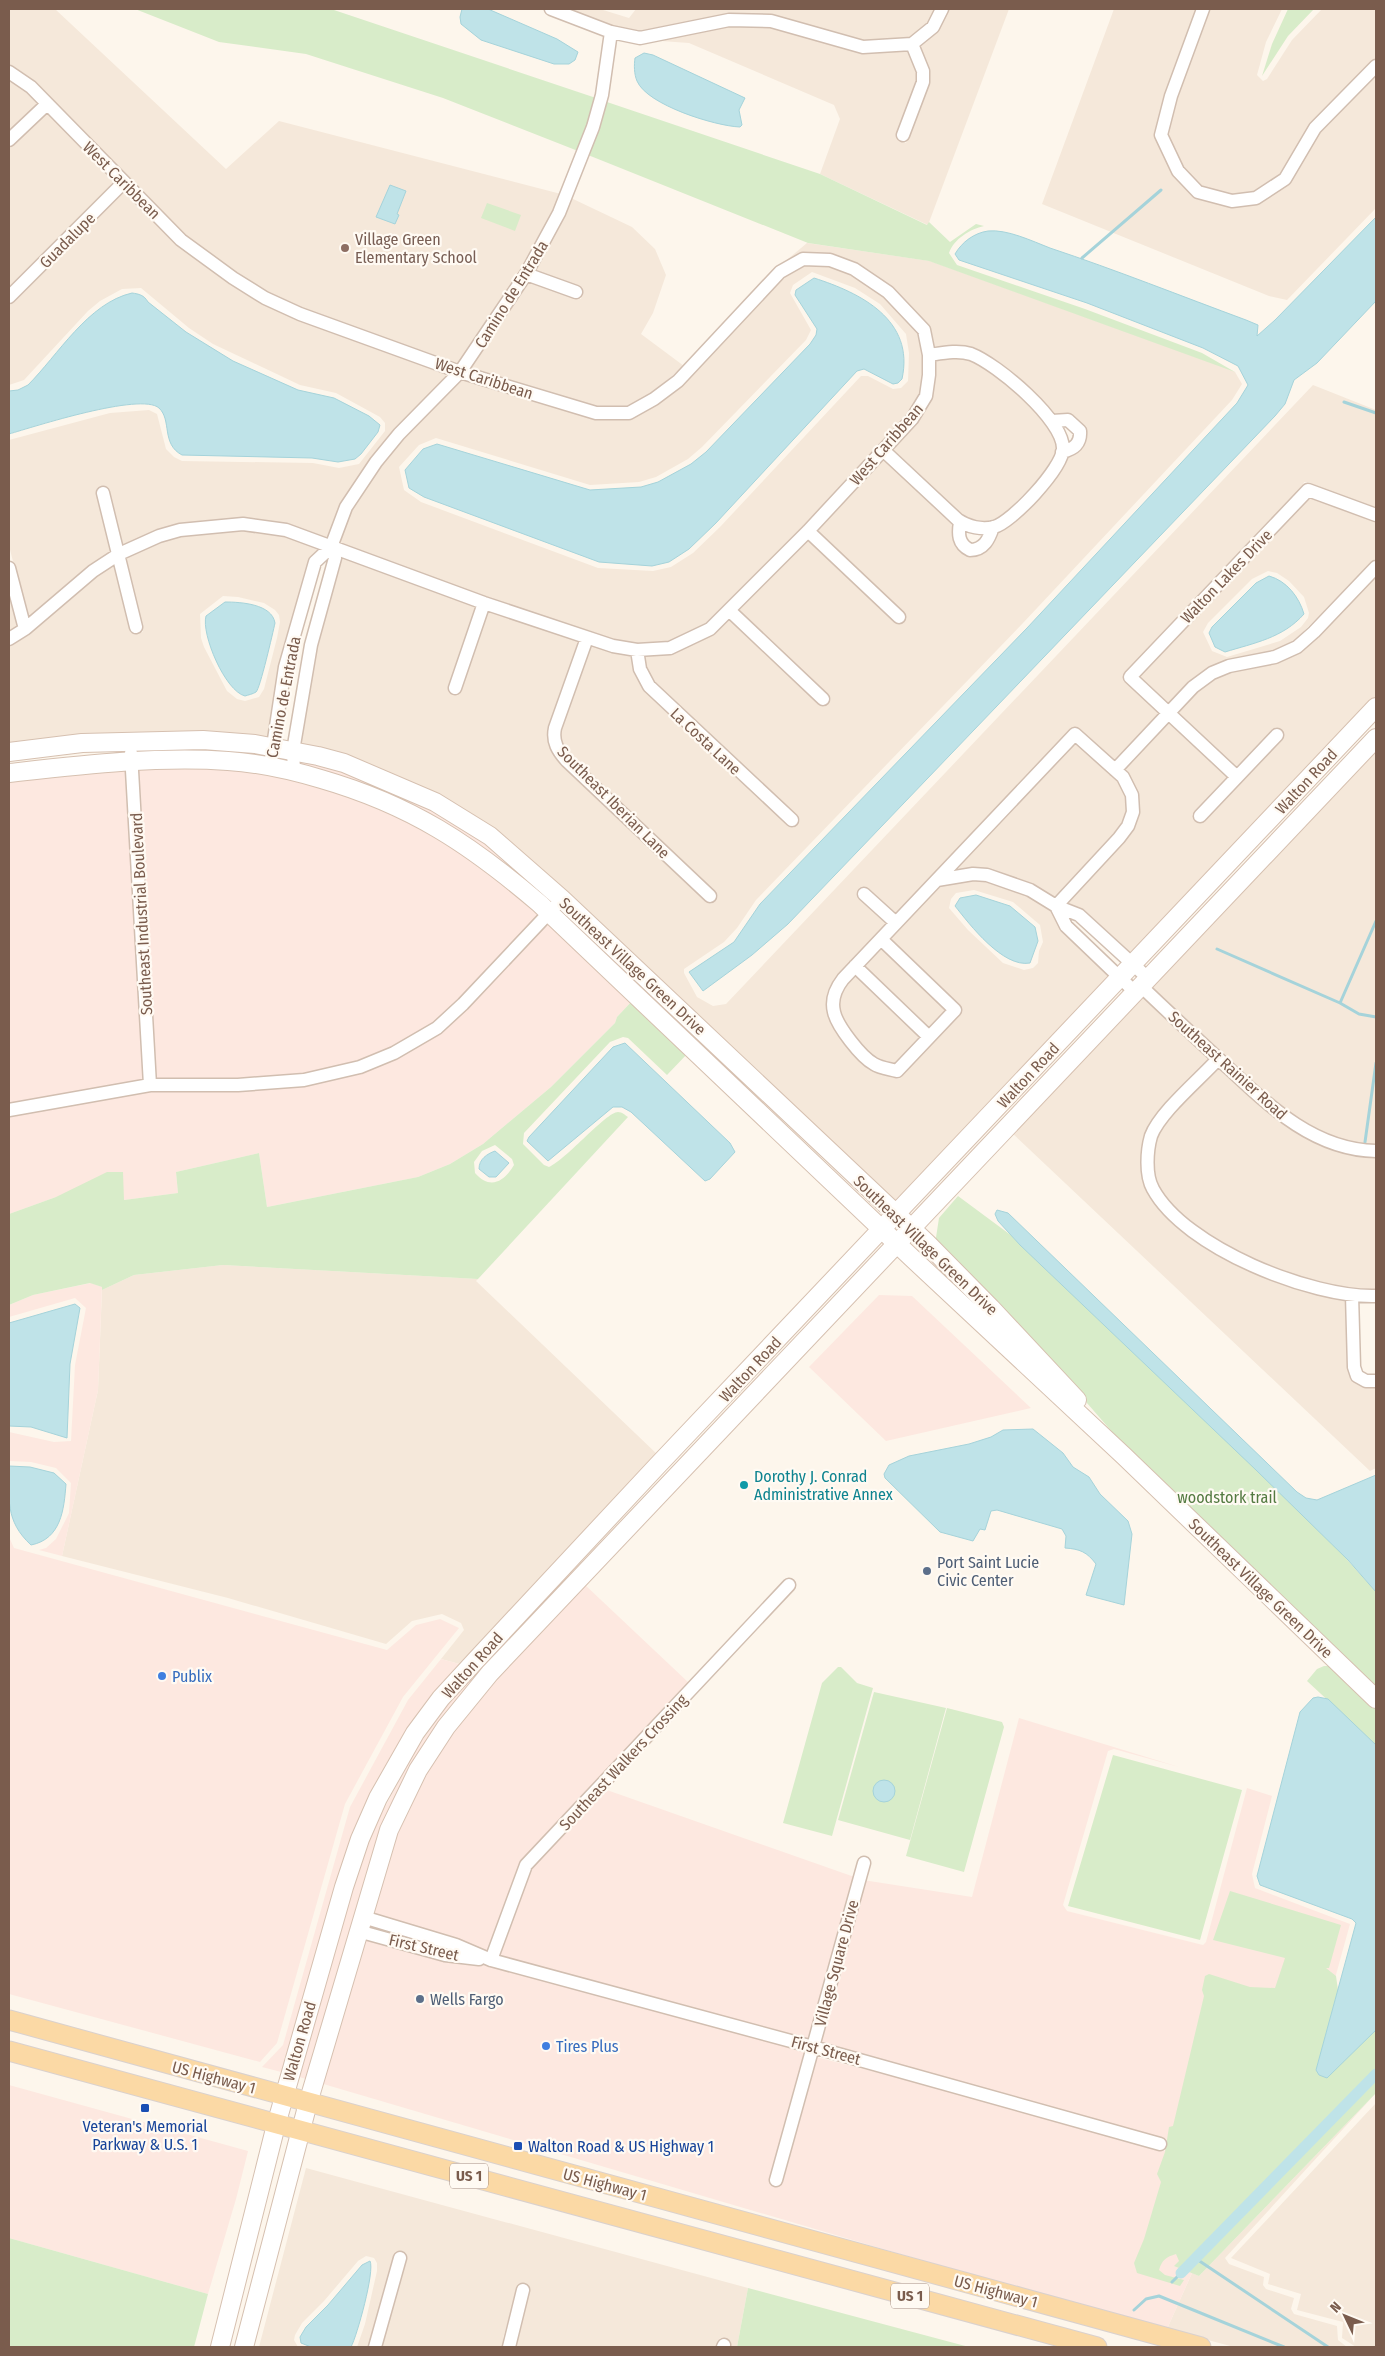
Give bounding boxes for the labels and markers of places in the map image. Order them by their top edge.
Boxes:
place label: Village Green Elementary School [355,230,477,267]
marker: Village Green Elementary School [339,242,351,254]
place label: Dorothy J. Conrad Administrative Annex [754,1467,893,1504]
marker: Dorothy J. Conrad Administrative Annex [738,1479,750,1491]
place label: Port Saint Lucie Civic Center [937,1553,1039,1590]
marker: Port Saint Lucie Civic Center [921,1565,933,1577]
place label: Publix [172,1667,212,1686]
marker: Publix [156,1670,168,1682]
place label: Wells Fargo [430,1990,504,2009]
marker: Wells Fargo [414,1993,426,2005]
place label: Tires Plus [556,2037,619,2056]
marker: Tires Plus [540,2040,552,2052]
marker: Veteran's Memorial Parkway & U.S. 1 [139,2102,151,2114]
place label: Veteran's Memorial Parkway & U.S. 1 [83,2117,207,2154]
place label: Walton Road & US Highway 1 [528,2137,714,2156]
marker: Walton Road & US Highway 1 [512,2140,524,2152]

